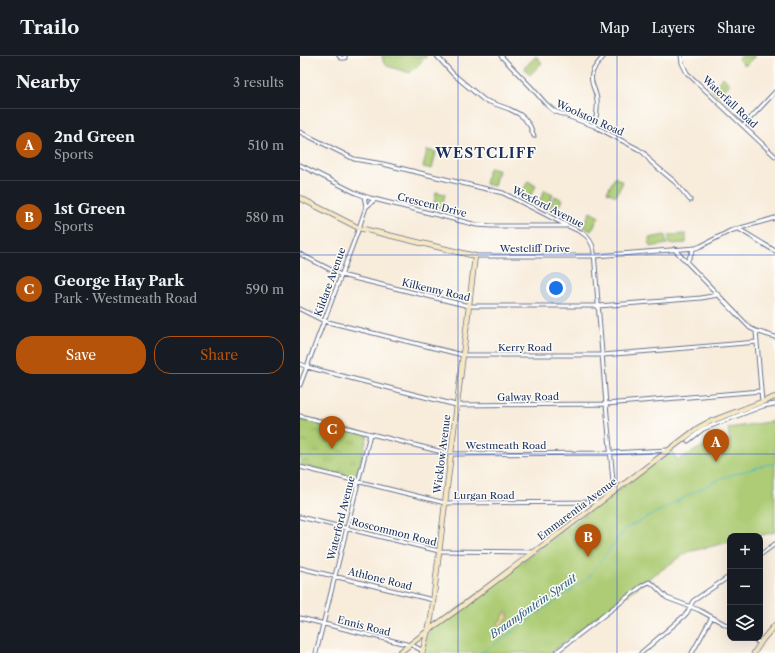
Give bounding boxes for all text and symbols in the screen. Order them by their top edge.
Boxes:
text: Trailo [20,16,79,39]
text: Map [599,19,629,37]
text: Layers [651,19,695,37]
text: Share [717,19,755,37]
text: Nearby [16,72,80,92]
street label: Waterfall Road [699,72,760,131]
text: 3 results [233,74,284,90]
street label: Woolston Road [553,97,626,139]
text: 2nd Green [54,127,135,146]
text: A [24,137,34,153]
text: 510 m [248,137,284,153]
district label: WESTCLIFF [434,144,537,162]
text: Sports [54,146,93,162]
street label: Wexford Avenue [509,183,586,231]
street label: Crescent Drive [396,190,468,220]
text: 1st Green [54,199,125,218]
text: B [24,209,34,225]
text: 580 m [245,209,284,225]
text: Sports [54,218,93,234]
street label: Westcliff Drive [499,242,571,255]
street label: Kildare Avenue [311,245,349,318]
text: George Hay Park [54,271,184,290]
street label: Kilkenny Road [401,276,471,304]
your location [546,278,566,298]
text: C [24,281,34,297]
text: 590 m [246,281,284,297]
text: Park · Westmeath Road [54,290,197,306]
button: Save [16,336,146,374]
button: Share [154,336,284,374]
street label: Kerry Road [498,341,552,354]
street label: Galway Road [497,390,559,404]
street label: Wicklow Avenue [431,413,453,495]
pin: C [319,416,345,449]
pin: A [703,429,729,462]
street label: Westmeath Road [465,439,546,452]
street label: Waterford Avenue [324,474,358,562]
street label: Emmarentia Avenue [535,475,620,543]
street label: Lurgan Road [453,489,515,502]
street label: Roscommon Road [350,515,438,549]
pin: B [575,524,601,557]
map controls [727,533,763,641]
button: + [727,533,763,569]
street label: Athlone Road [346,565,413,593]
button: − [727,569,763,605]
water label: Braamfontein Spruit [486,570,580,642]
button: layers [727,605,763,641]
street label: Ennis Road [336,613,392,639]

